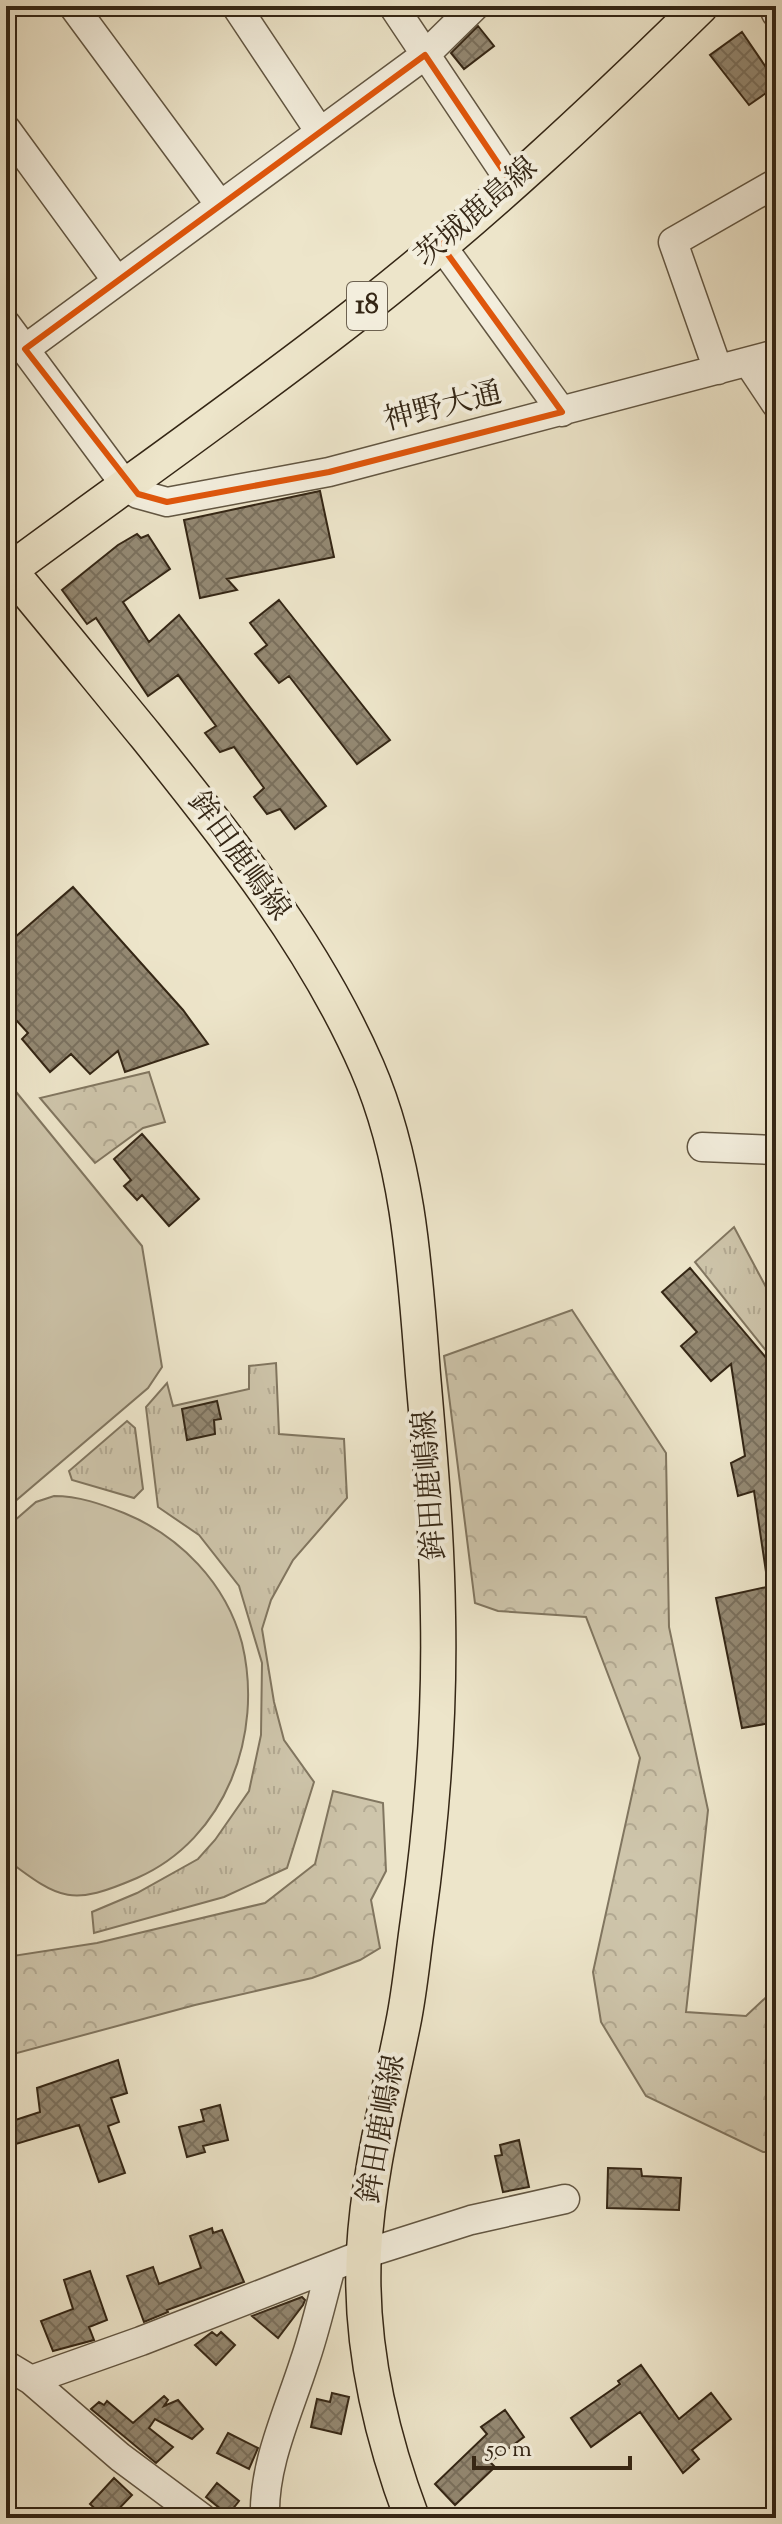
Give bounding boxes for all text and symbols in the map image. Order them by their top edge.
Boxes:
street label: 茨城鹿島線 [406,148,548,278]
road number: 18 [347,282,387,330]
street label: 神野大通 [380,373,506,443]
street label: 鉾田鹿嶋線 [177,784,299,930]
street label: 鉾田鹿嶋線 [404,1409,458,1561]
street label: 鉾田鹿嶋線 [349,2051,417,2207]
scale bar [474,2420,630,2470]
text: 50 m [484,2433,532,2467]

